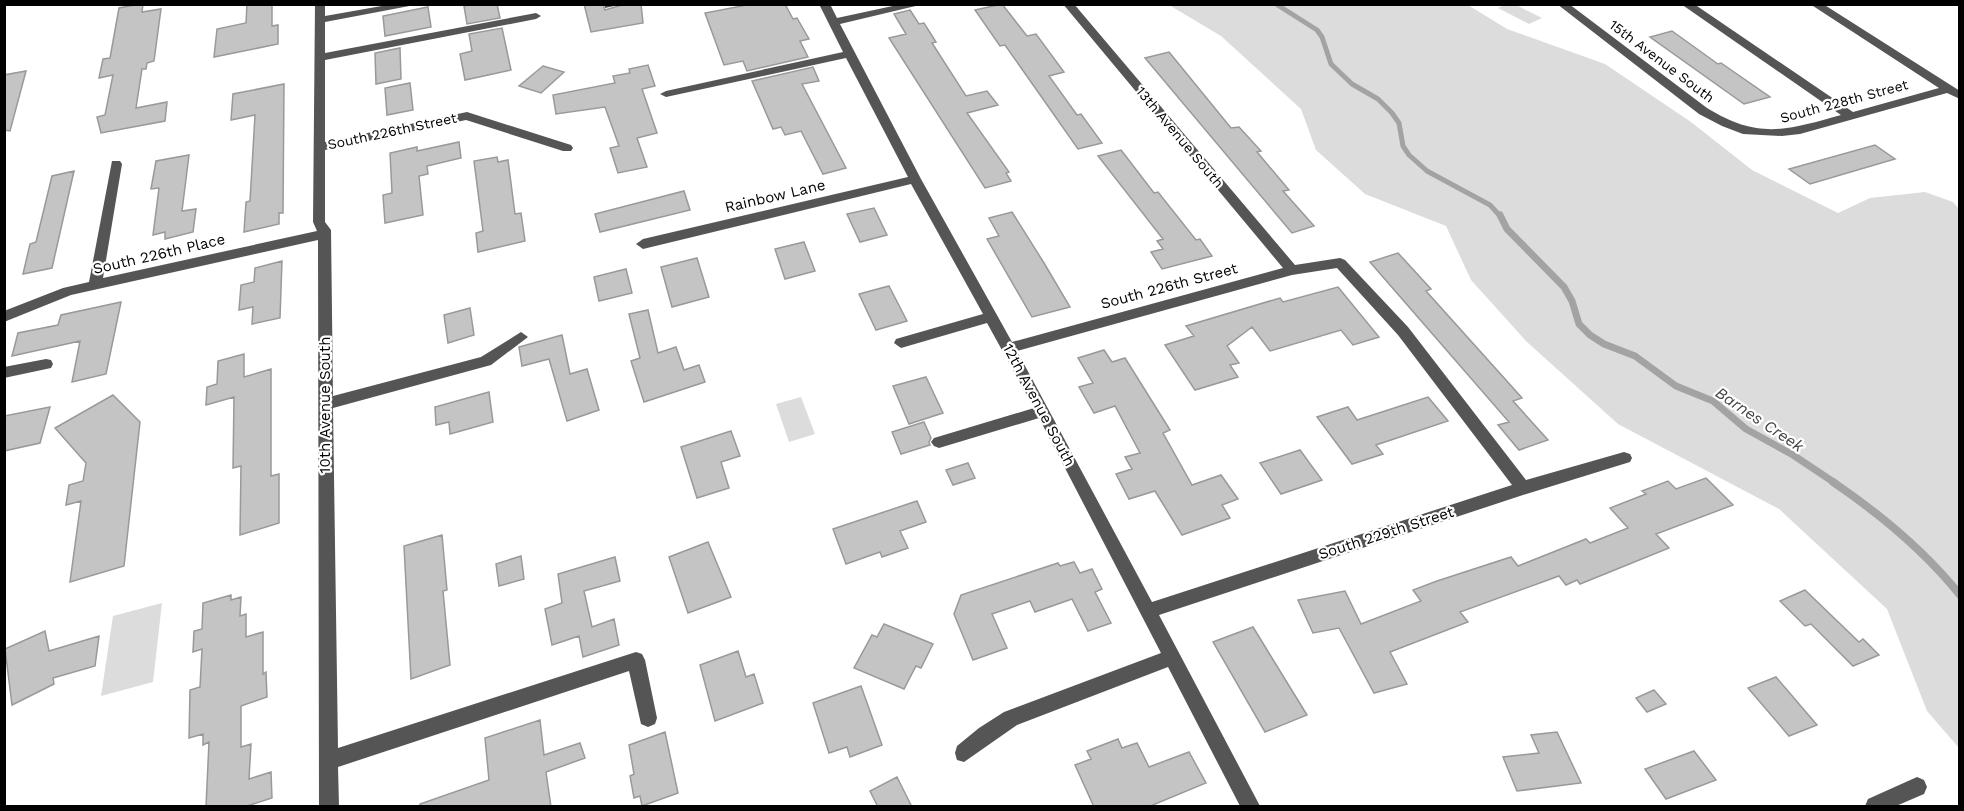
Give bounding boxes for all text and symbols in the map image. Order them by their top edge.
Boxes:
street label: 15th Avenue South [1606,16,1718,106]
street label: South 228th Street [1778,76,1910,126]
street label: 13th Avenue South [1133,83,1227,191]
street label: South 226th Street [326,109,458,153]
street label: Rainbow Lane [723,176,827,216]
street label: South 226th Place [91,230,227,278]
street label: South 226th Street [1099,259,1240,313]
street label: 10th Avenue South [316,337,334,473]
street label: 12th Avenue South [999,341,1079,469]
water label: Barnes Creek [1712,383,1808,457]
street label: South 229th Street [1316,502,1457,563]

